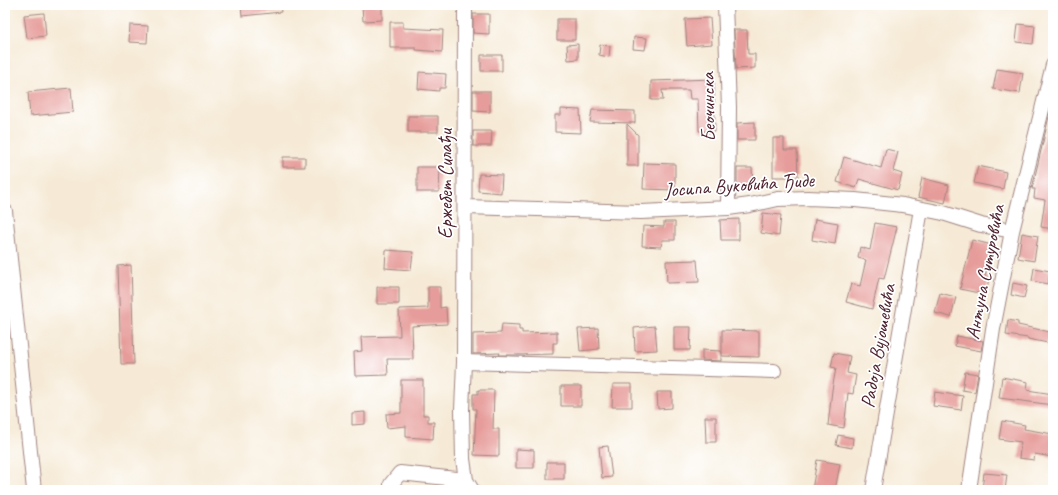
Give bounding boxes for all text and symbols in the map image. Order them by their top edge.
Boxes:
street label: Беочинска [695,71,721,142]
street label: Ержебет Силађи [433,127,458,239]
street label: Јосипа Вуковића Ђиде [662,167,816,204]
street label: Антуна Сутуровића [960,201,1011,341]
street label: Радоја Вујошевића [855,281,901,410]

